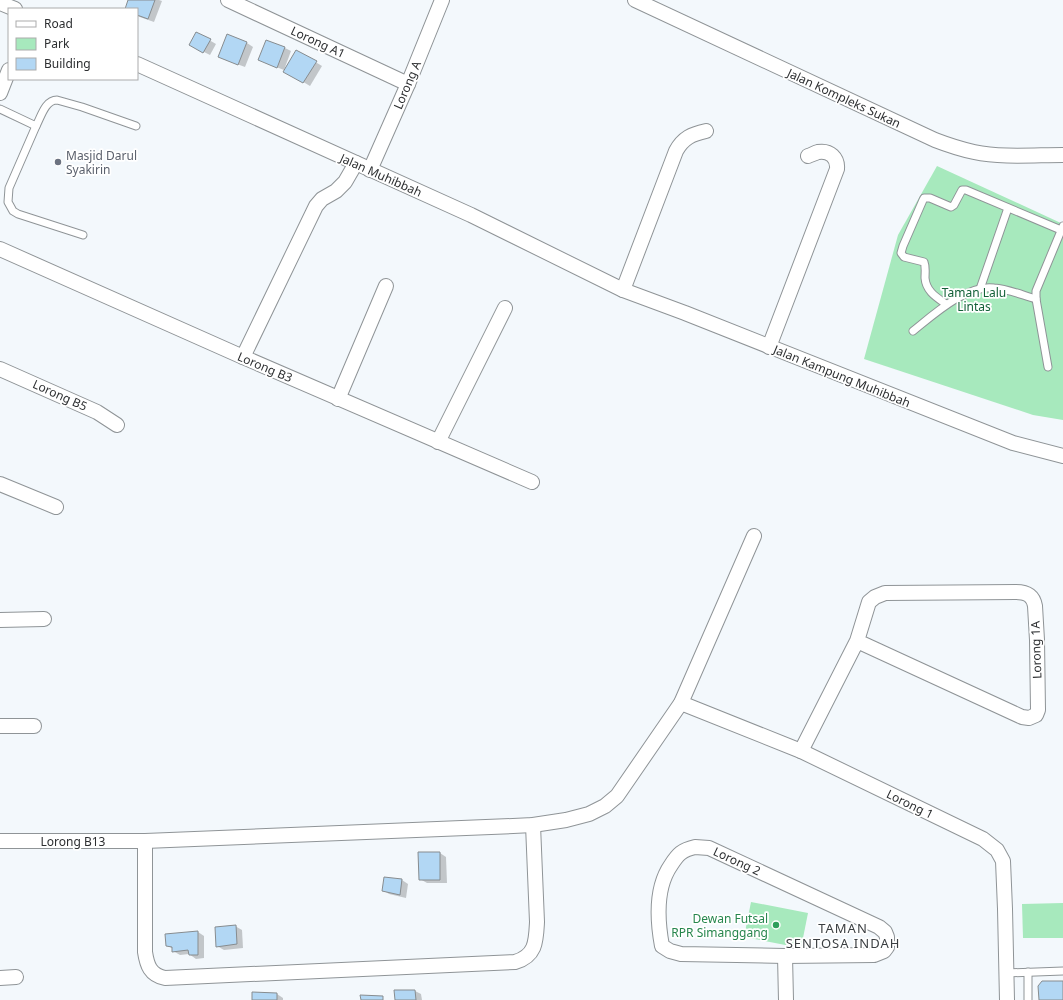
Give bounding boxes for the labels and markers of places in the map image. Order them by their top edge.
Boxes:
place label: Masjid Darul Syakirin [66,147,137,178]
marker: Masjid Darul Syakirin [53,157,63,167]
place label: Dewan Futsal RPR Simanggang [671,910,768,941]
marker: Dewan Futsal RPR Simanggang [771,920,781,930]

